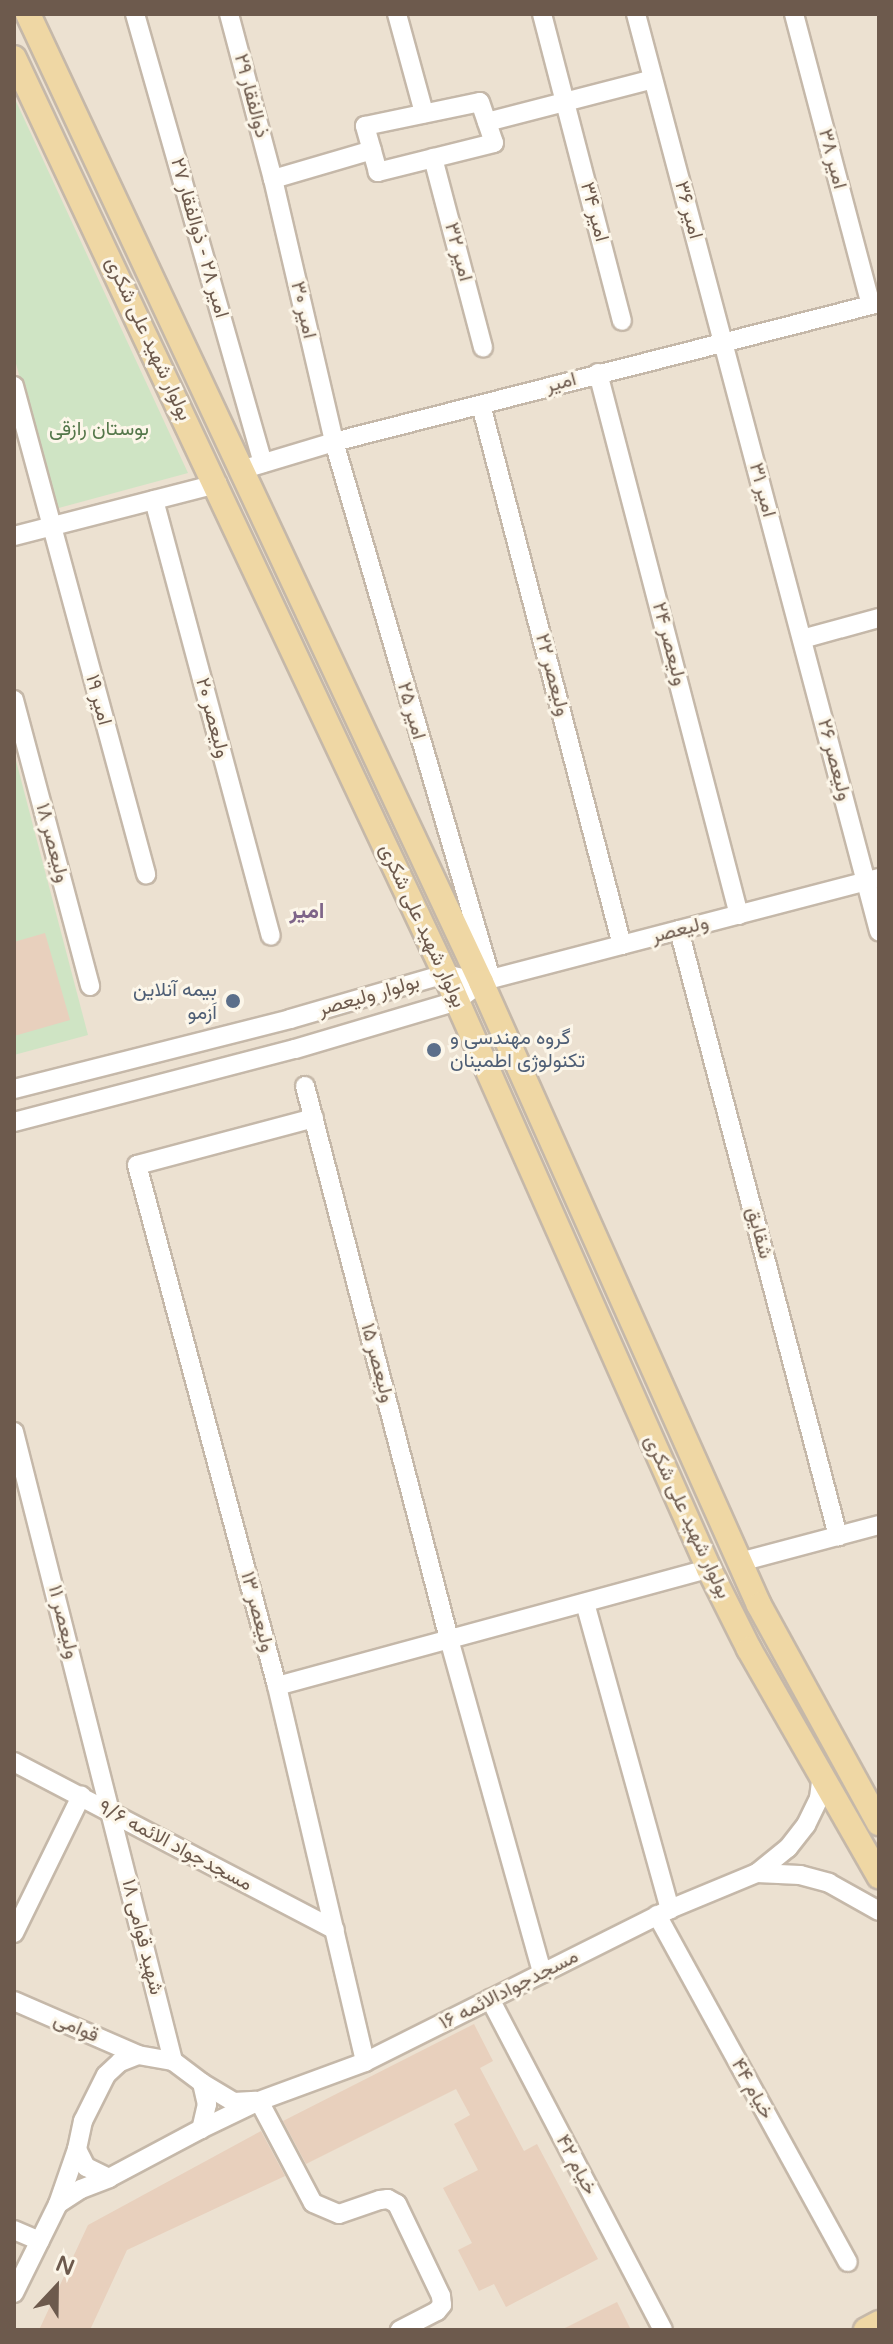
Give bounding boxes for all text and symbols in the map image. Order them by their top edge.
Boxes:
street label: ذوالفقار ۲۹ [228,51,274,141]
street label: امیر ۳۸ [812,126,852,192]
street label: امیر ۲۸ - ذوالفقار ۲۷ [165,155,233,321]
street label: امیر ۳۶ [669,178,707,242]
street label: امیر ۳۴ [575,180,613,244]
street label: امیر ۳۲ [439,220,477,284]
street label: بولوار شهید علی شکری [100,253,196,425]
street label: امیر ۳۰ [285,279,321,341]
street label: امیر [543,367,579,399]
park label: بوستان رازقی [49,417,149,441]
street label: امیر ۳۱ [743,460,781,520]
street label: ولیعصر ۲۴ [646,600,692,688]
street label: ولیعصر ۲۲ [529,631,575,719]
street label: امیر ۱۹ [80,672,116,728]
street label: ولیعصر ۲۰ [190,675,234,761]
street label: امیر ۲۵ [391,680,431,742]
street label: ولیعصر ۲۶ [812,716,856,804]
street label: ولیعصر ۱۸ [30,801,74,885]
street label: بولوار شهید علی شکری [374,840,470,1012]
district label: امیر [289,899,325,925]
street label: ولیعصر [649,911,711,949]
street label: بولوار ولیعصر [316,970,422,1022]
place label: بیمه آنلاین اَزمو [133,978,217,1025]
marker: بیمه آنلاین اَزمو [224,992,242,1010]
place label: گروه مهندسی و تکنولوژی اطمینان [450,1026,585,1073]
marker: گروه مهندسی و تکنولوژی اطمینان [425,1041,443,1059]
street label: شقایق [741,1204,777,1262]
street label: ولیعصر ۱۵ [355,1321,399,1405]
street label: بولوار شهید علی شکری [639,1431,735,1603]
street label: ولیعصر ۱۳ [235,1569,279,1655]
street label: ولیعصر ۱۱ [42,1583,84,1661]
street label: مسجدجواد الائمه ۹/۶ [94,1795,256,1897]
street label: شهید قوامی ۱۸ [116,1877,168,1997]
street label: مسجدجوادالائمه ۱۶ [435,1945,583,2035]
street label: قوامی [50,2008,102,2048]
street label: خیام ۴۴ [726,2054,778,2124]
street label: خیام ۴۲ [550,2131,602,2199]
north arrow [16,2248,96,2328]
text: N [52,2250,78,2281]

